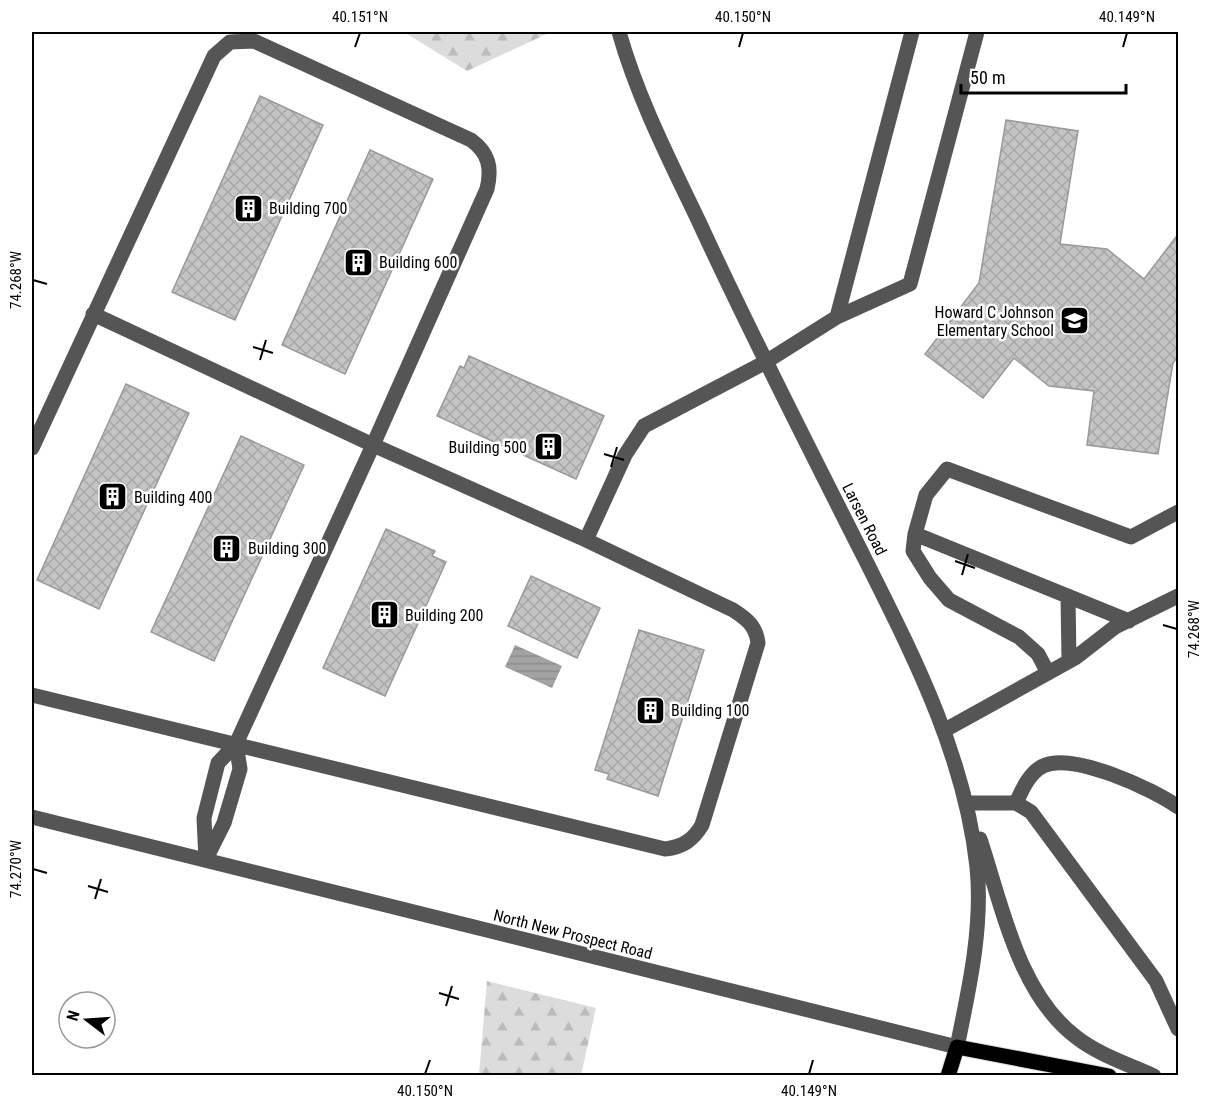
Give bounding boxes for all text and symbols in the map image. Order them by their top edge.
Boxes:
text: 40.151°N [332,8,388,26]
text: 40.150°N [715,8,771,26]
text: 40.149°N [1099,8,1155,26]
scale bar [961,57,1126,95]
text: 50 m [970,67,1005,88]
building icon: Building 700 [232,192,264,224]
place label: Building 700 [269,199,347,218]
building icon: Building 600 [342,246,374,278]
text: 74.268°W [7,250,25,309]
place label: Building 600 [379,253,457,272]
place label: Howard C Johnson Elementary School [935,303,1054,340]
school or university icon: Howard C Johnson Elementary School [1059,305,1091,337]
building icon: Building 500 [532,431,564,463]
place label: Building 500 [449,438,527,457]
street label: Larsen Road [838,480,891,559]
building icon: Building 400 [97,481,129,513]
place label: Building 400 [134,488,212,507]
building icon: Building 300 [211,532,243,564]
place label: Building 300 [248,539,326,558]
building icon: Building 200 [368,599,400,631]
text: 74.268°W [1185,599,1203,658]
place label: Building 200 [405,606,483,625]
building icon: Building 100 [634,694,666,726]
place label: Building 100 [671,701,749,720]
text: 74.270°W [7,839,25,898]
street label: North New Prospect Road [491,906,654,963]
north arrow [57,990,117,1050]
text: N [63,1008,84,1023]
text: 40.150°N [397,1082,453,1100]
text: 40.149°N [781,1082,837,1100]

